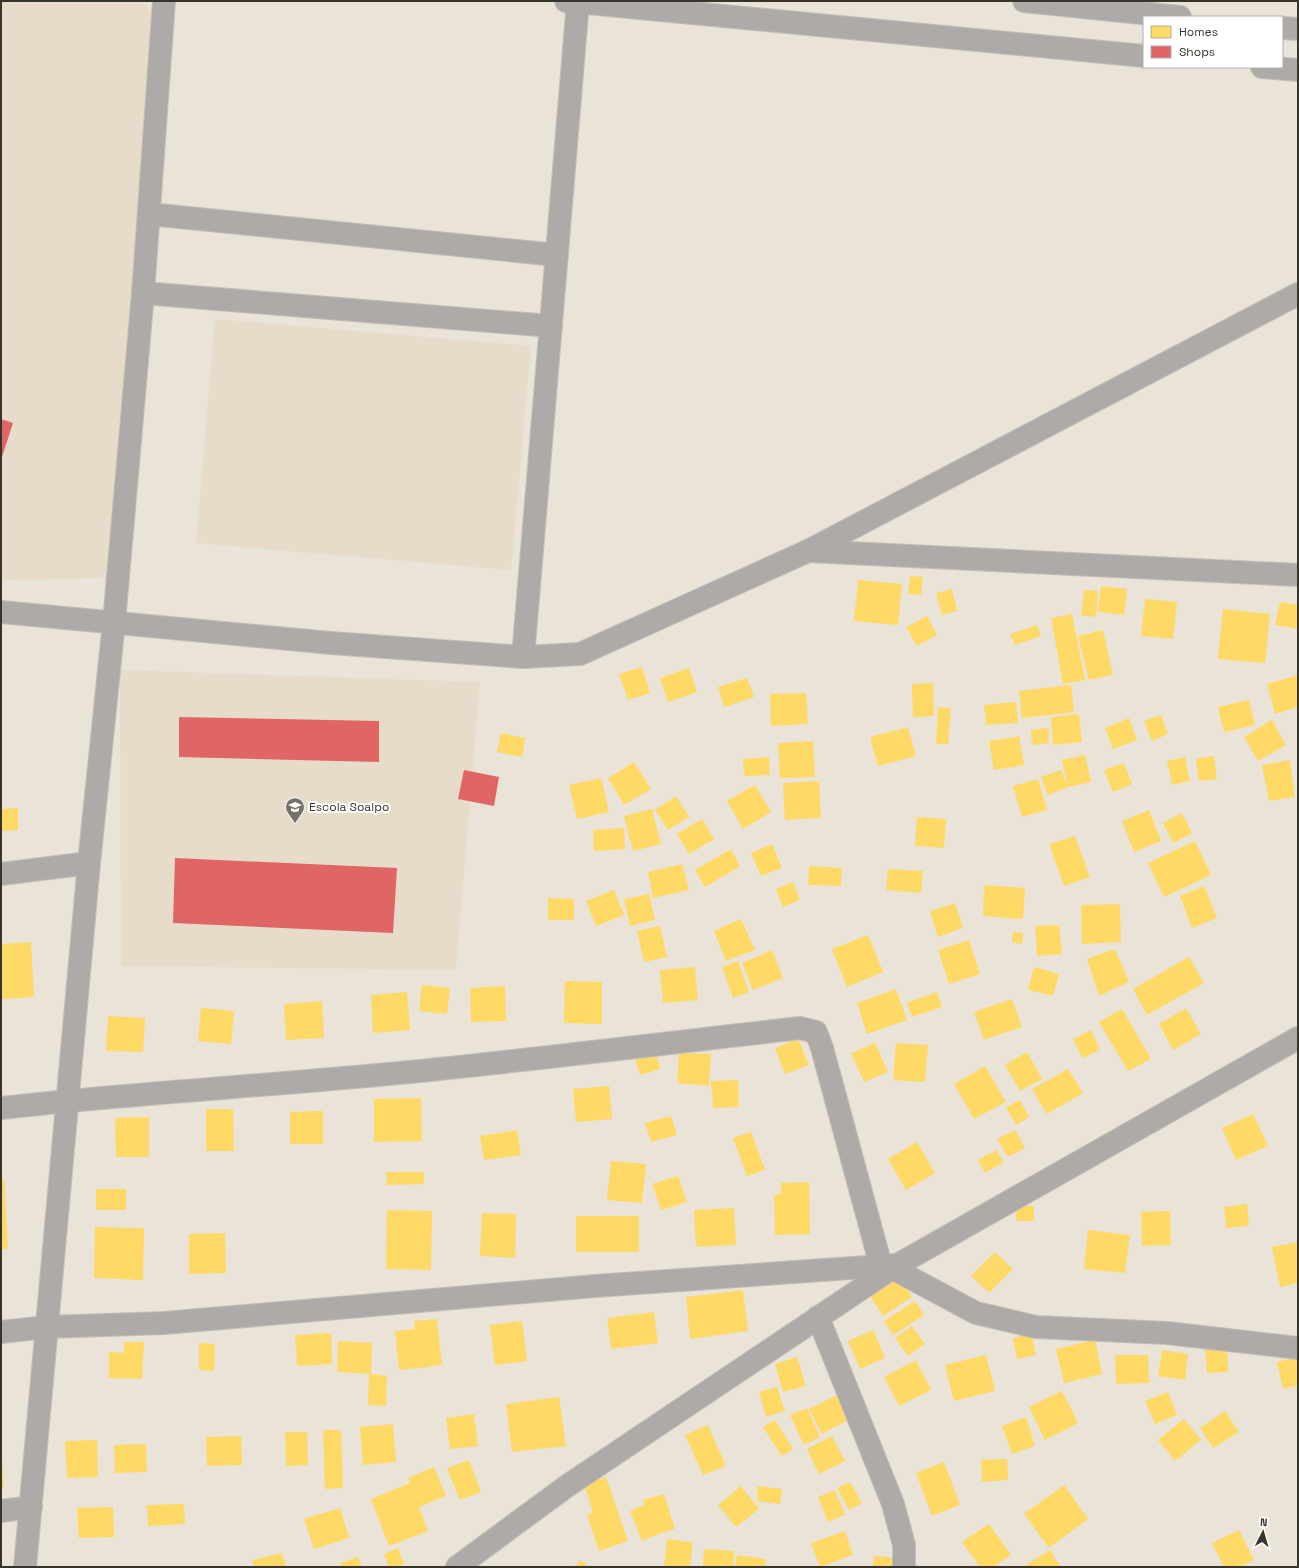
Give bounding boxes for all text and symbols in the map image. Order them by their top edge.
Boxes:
legend [1143,16,1283,68]
text: Homes [1179,24,1218,40]
text: Shops [1179,44,1215,60]
school or university icon: Escola Soalpo [284,796,306,824]
place label: Escola Soalpo [309,799,389,815]
north arrow [1243,1512,1283,1552]
text: N [1260,1515,1268,1529]

